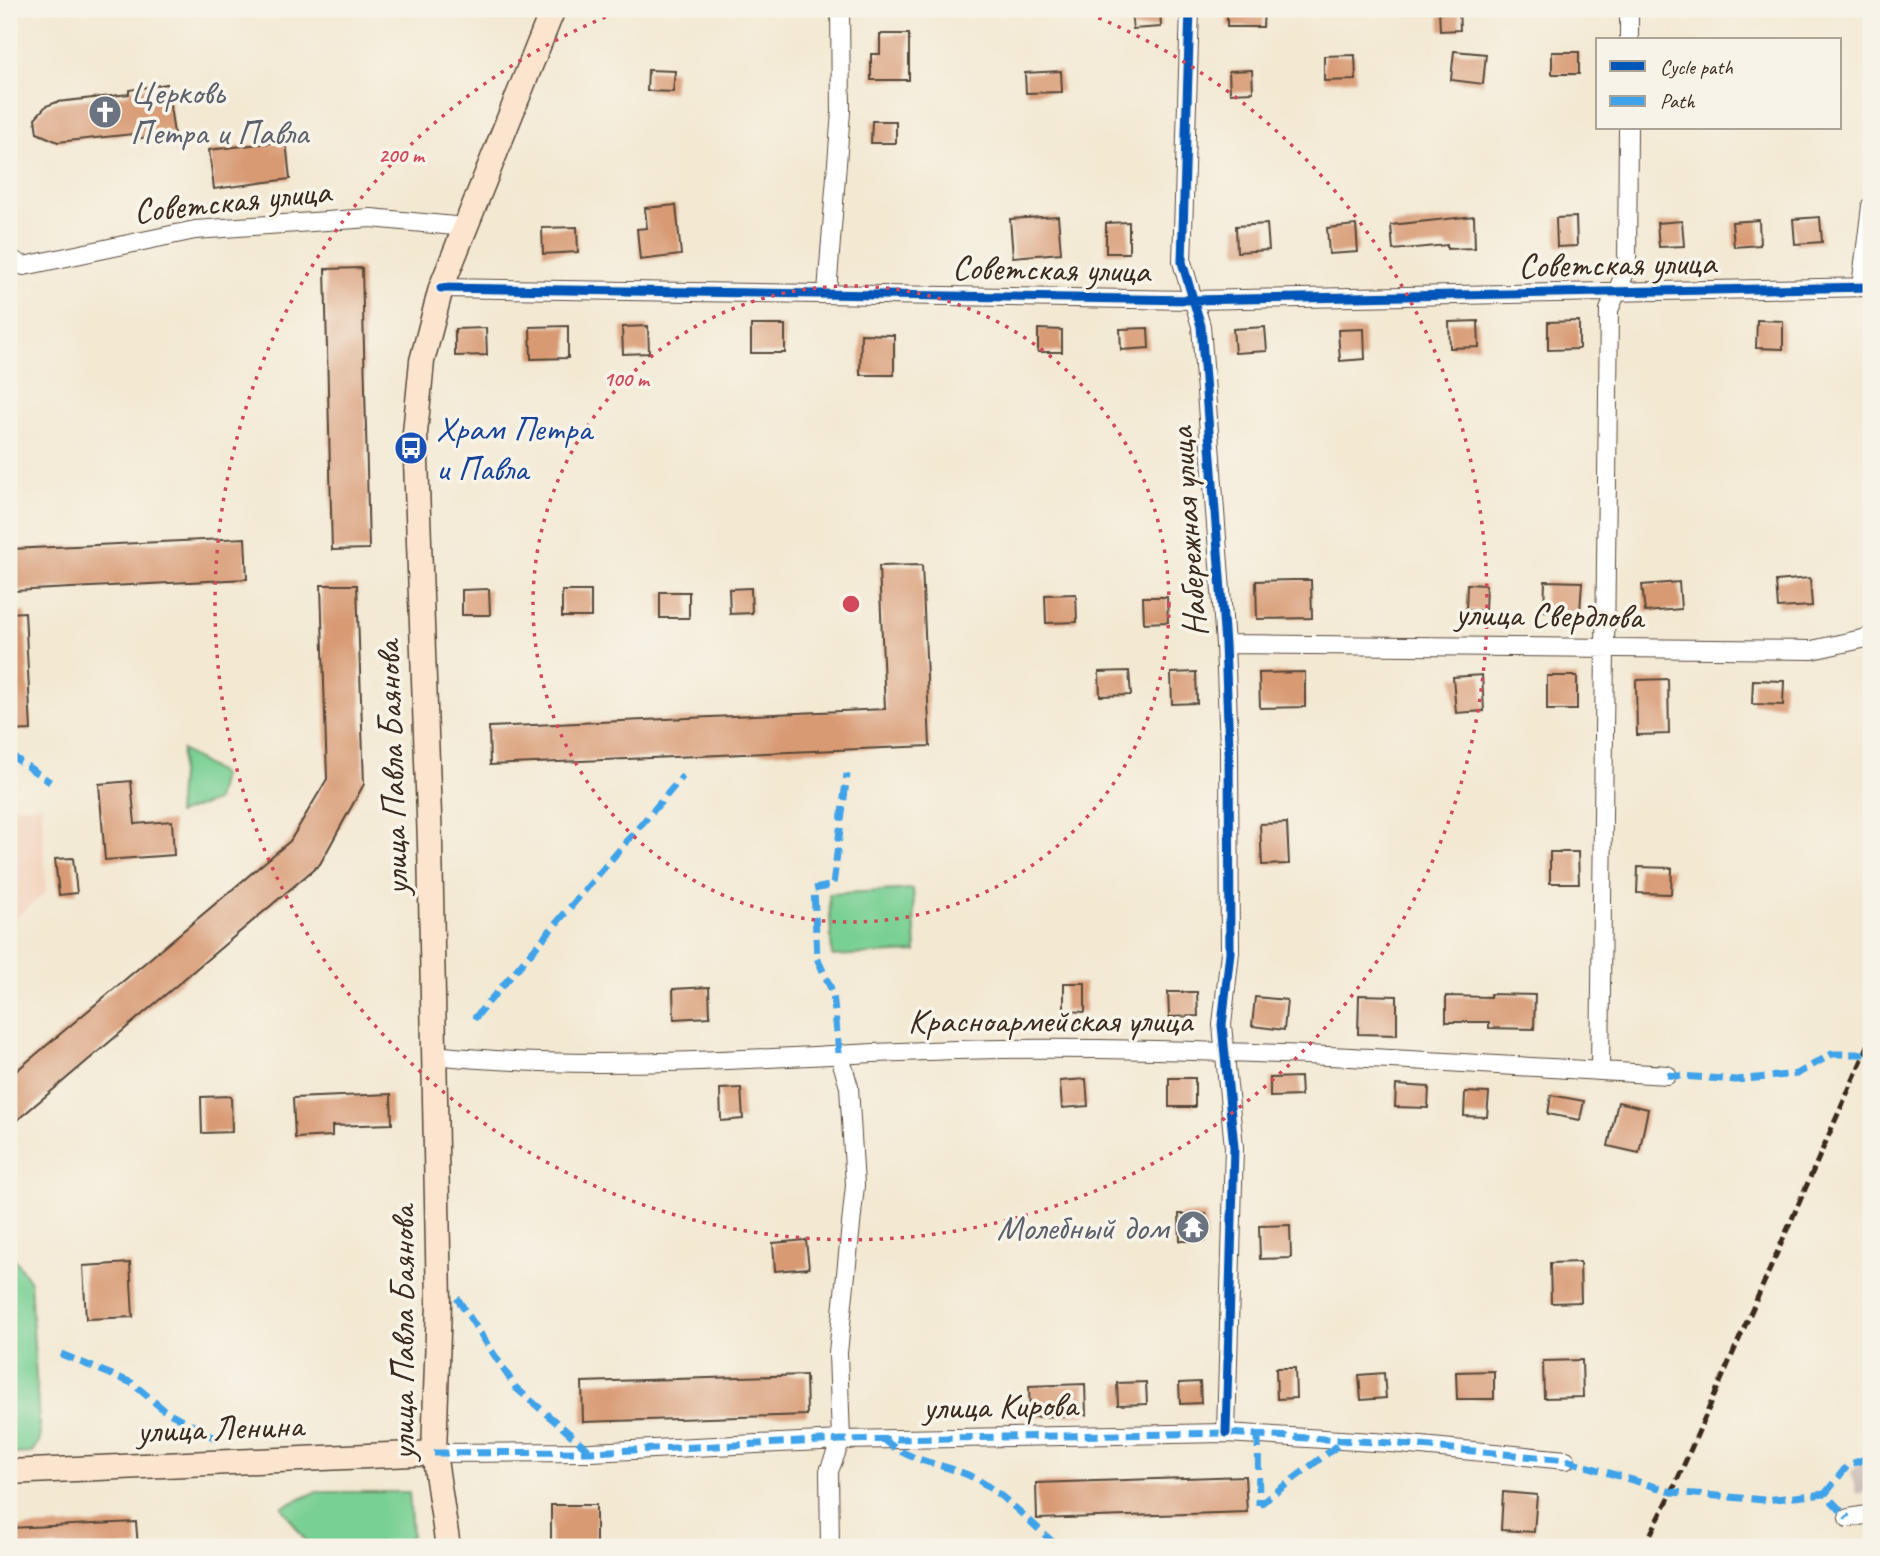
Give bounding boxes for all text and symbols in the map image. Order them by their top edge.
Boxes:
legend [1596,38,1842,130]
text: Cycle path [1660,54,1733,80]
place label: Церковь Петра и Павла [130,70,310,155]
text: Path [1660,88,1696,114]
church icon: Церковь Петра и Павла [86,93,124,131]
text: 200 m [378,142,426,168]
street label: Советская улица [131,168,335,234]
street label: Советская улица [1518,240,1719,288]
street label: Советская улица [952,245,1153,293]
text: 100 m [603,366,651,392]
place label: Храм Петра и Павла [436,406,594,491]
street label: Набережная улица [1158,424,1218,638]
bus stop icon: Храм Петра и Павла [392,429,430,467]
street label: улица Свердлова [1453,591,1646,639]
centre of rings [839,592,863,616]
street label: улица Павла Баянова [365,637,419,898]
street label: Красноармейская улица [908,998,1194,1043]
street label: улица Павла Баянова [380,1203,425,1462]
place label: Молебный дом [997,1205,1171,1250]
temple icon: Молебный дом [1174,1208,1212,1246]
street label: улица Кирова [920,1382,1080,1430]
street label: улица Ленина [134,1403,307,1453]

